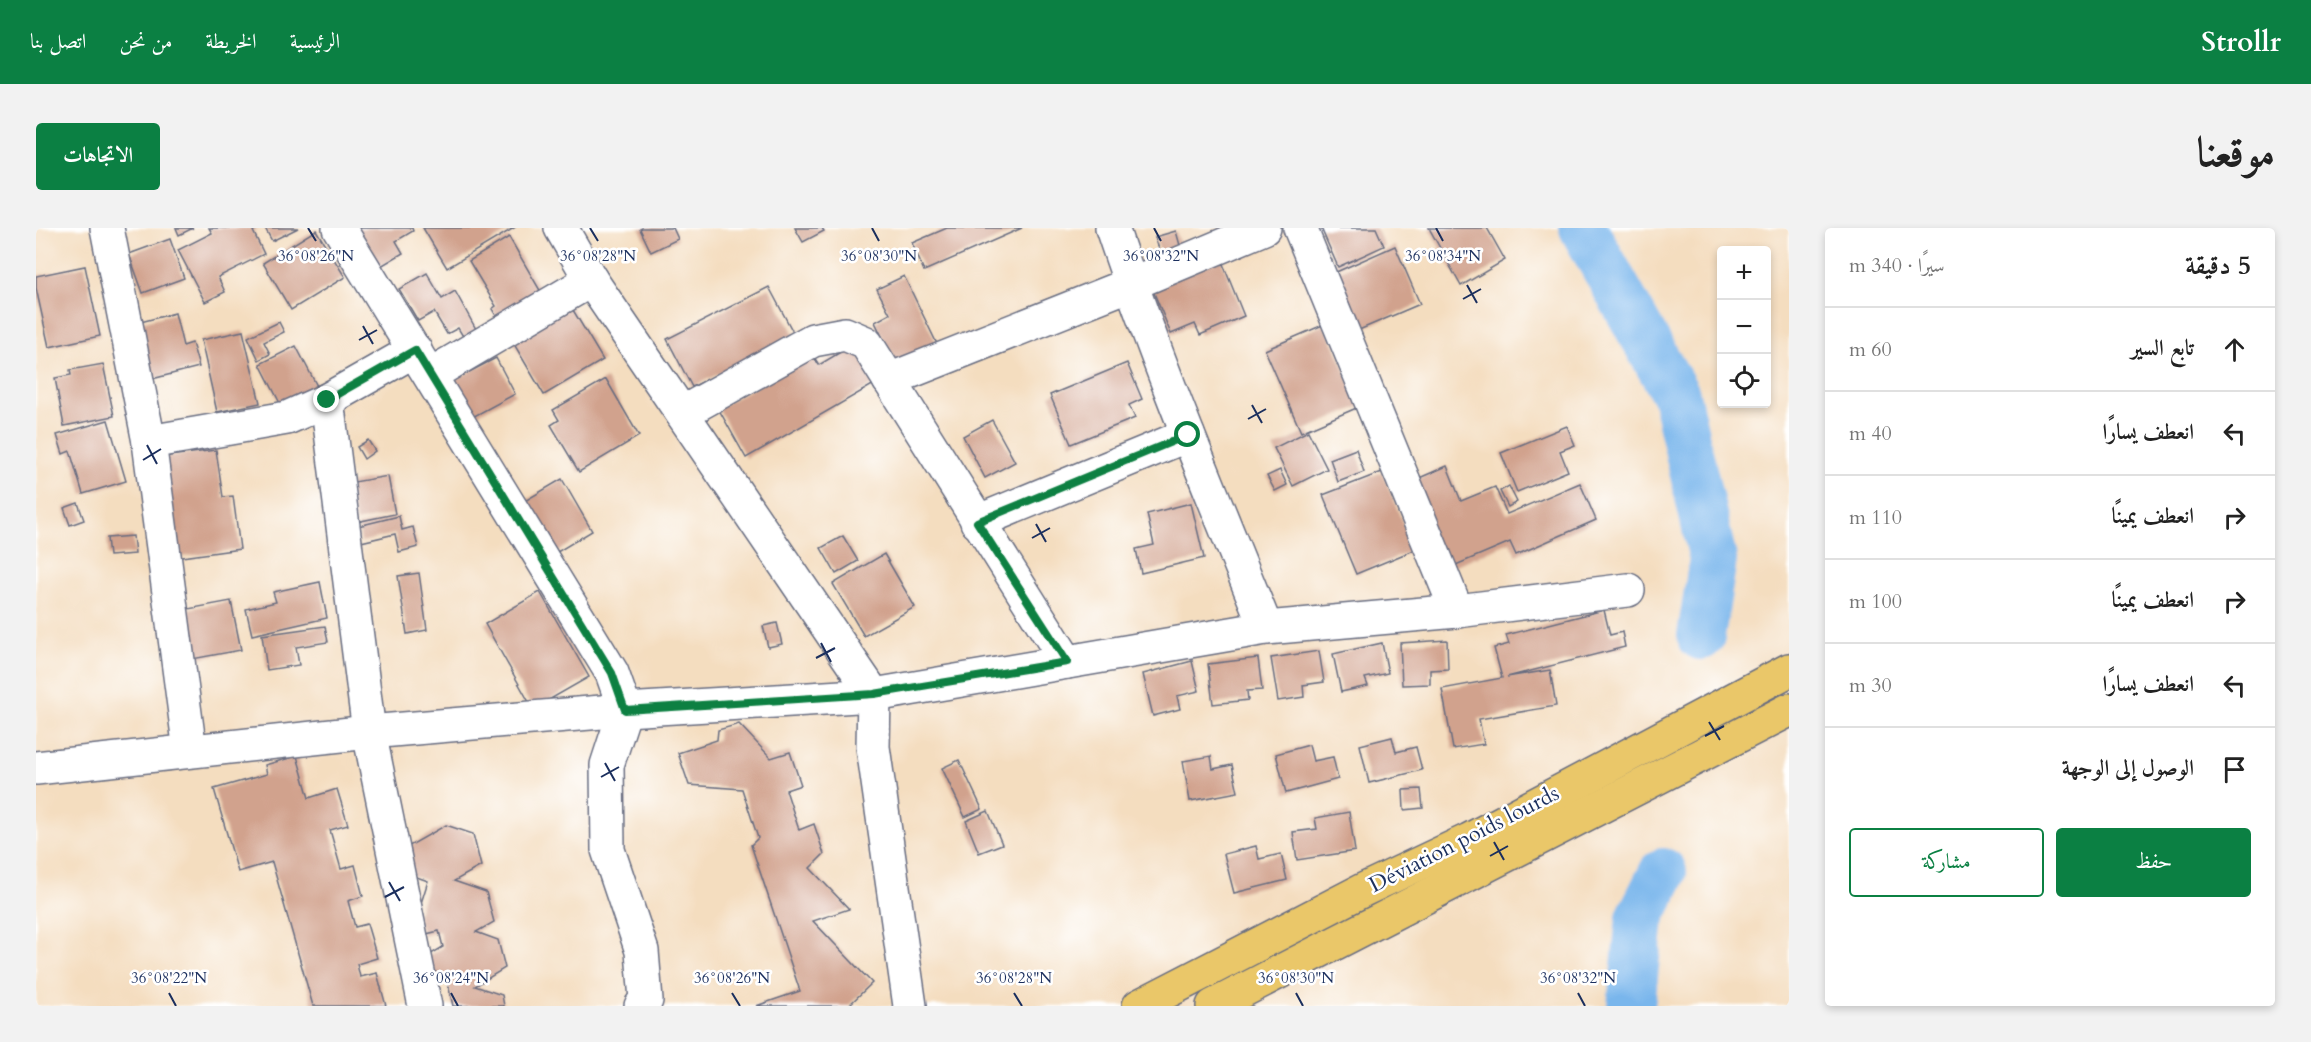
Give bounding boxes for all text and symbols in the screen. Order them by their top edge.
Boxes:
text: Strollr [2201,23,2281,61]
text: اتصل بنا [30,27,86,56]
text: من نحن [119,27,173,56]
text: الخريطة [206,27,257,56]
text: الرئيسية [290,27,340,56]
button: الاتجاهات [36,123,160,190]
text: موقعنا [2197,124,2275,181]
text: 36°08'26"N [278,246,354,266]
text: 36°08'28"N [560,246,636,266]
text: 36°08'30"N [841,246,917,266]
text: 36°08'32"N [1123,246,1199,266]
text: 36°08'34"N [1405,246,1481,266]
map controls [1717,246,1771,408]
button: + [1717,246,1771,300]
text: 5 دقيقة [2185,248,2251,283]
text: سيرًا · 340 m [1849,252,1945,279]
button: − [1717,300,1771,354]
text: تابع السير [2131,333,2194,363]
icon: ahead [2218,333,2251,366]
text: 60 m [1849,336,1892,363]
button: locate [1717,354,1771,408]
route end [313,386,339,412]
text: انعطف يسارًا [2103,417,2194,447]
icon: left [2218,417,2251,450]
text: 40 m [1849,420,1892,447]
route start [1174,421,1200,447]
text: انعطف يمينًا [2111,501,2194,531]
icon: right [2218,501,2251,534]
text: 110 m [1849,504,1902,531]
text: انعطف يمينًا [2111,585,2194,615]
icon: right [2218,585,2251,618]
text: 100 m [1849,588,1902,615]
text: انعطف يسارًا [2103,669,2194,699]
icon: left [2218,669,2251,702]
text: 30 m [1849,672,1892,699]
text: الوصول إلى الوجهة [2062,753,2194,783]
icon: arrive [2218,753,2251,786]
street label: Déviation poids lourds [1364,778,1564,900]
button: مشاركة [1849,828,2044,897]
button: حفظ [2056,828,2251,897]
text: 36°08'22"N [131,968,207,988]
text: 36°08'24"N [413,968,489,988]
text: 36°08'26"N [694,968,770,988]
text: 36°08'28"N [976,968,1052,988]
text: 36°08'30"N [1258,968,1334,988]
text: 36°08'32"N [1540,968,1616,988]

